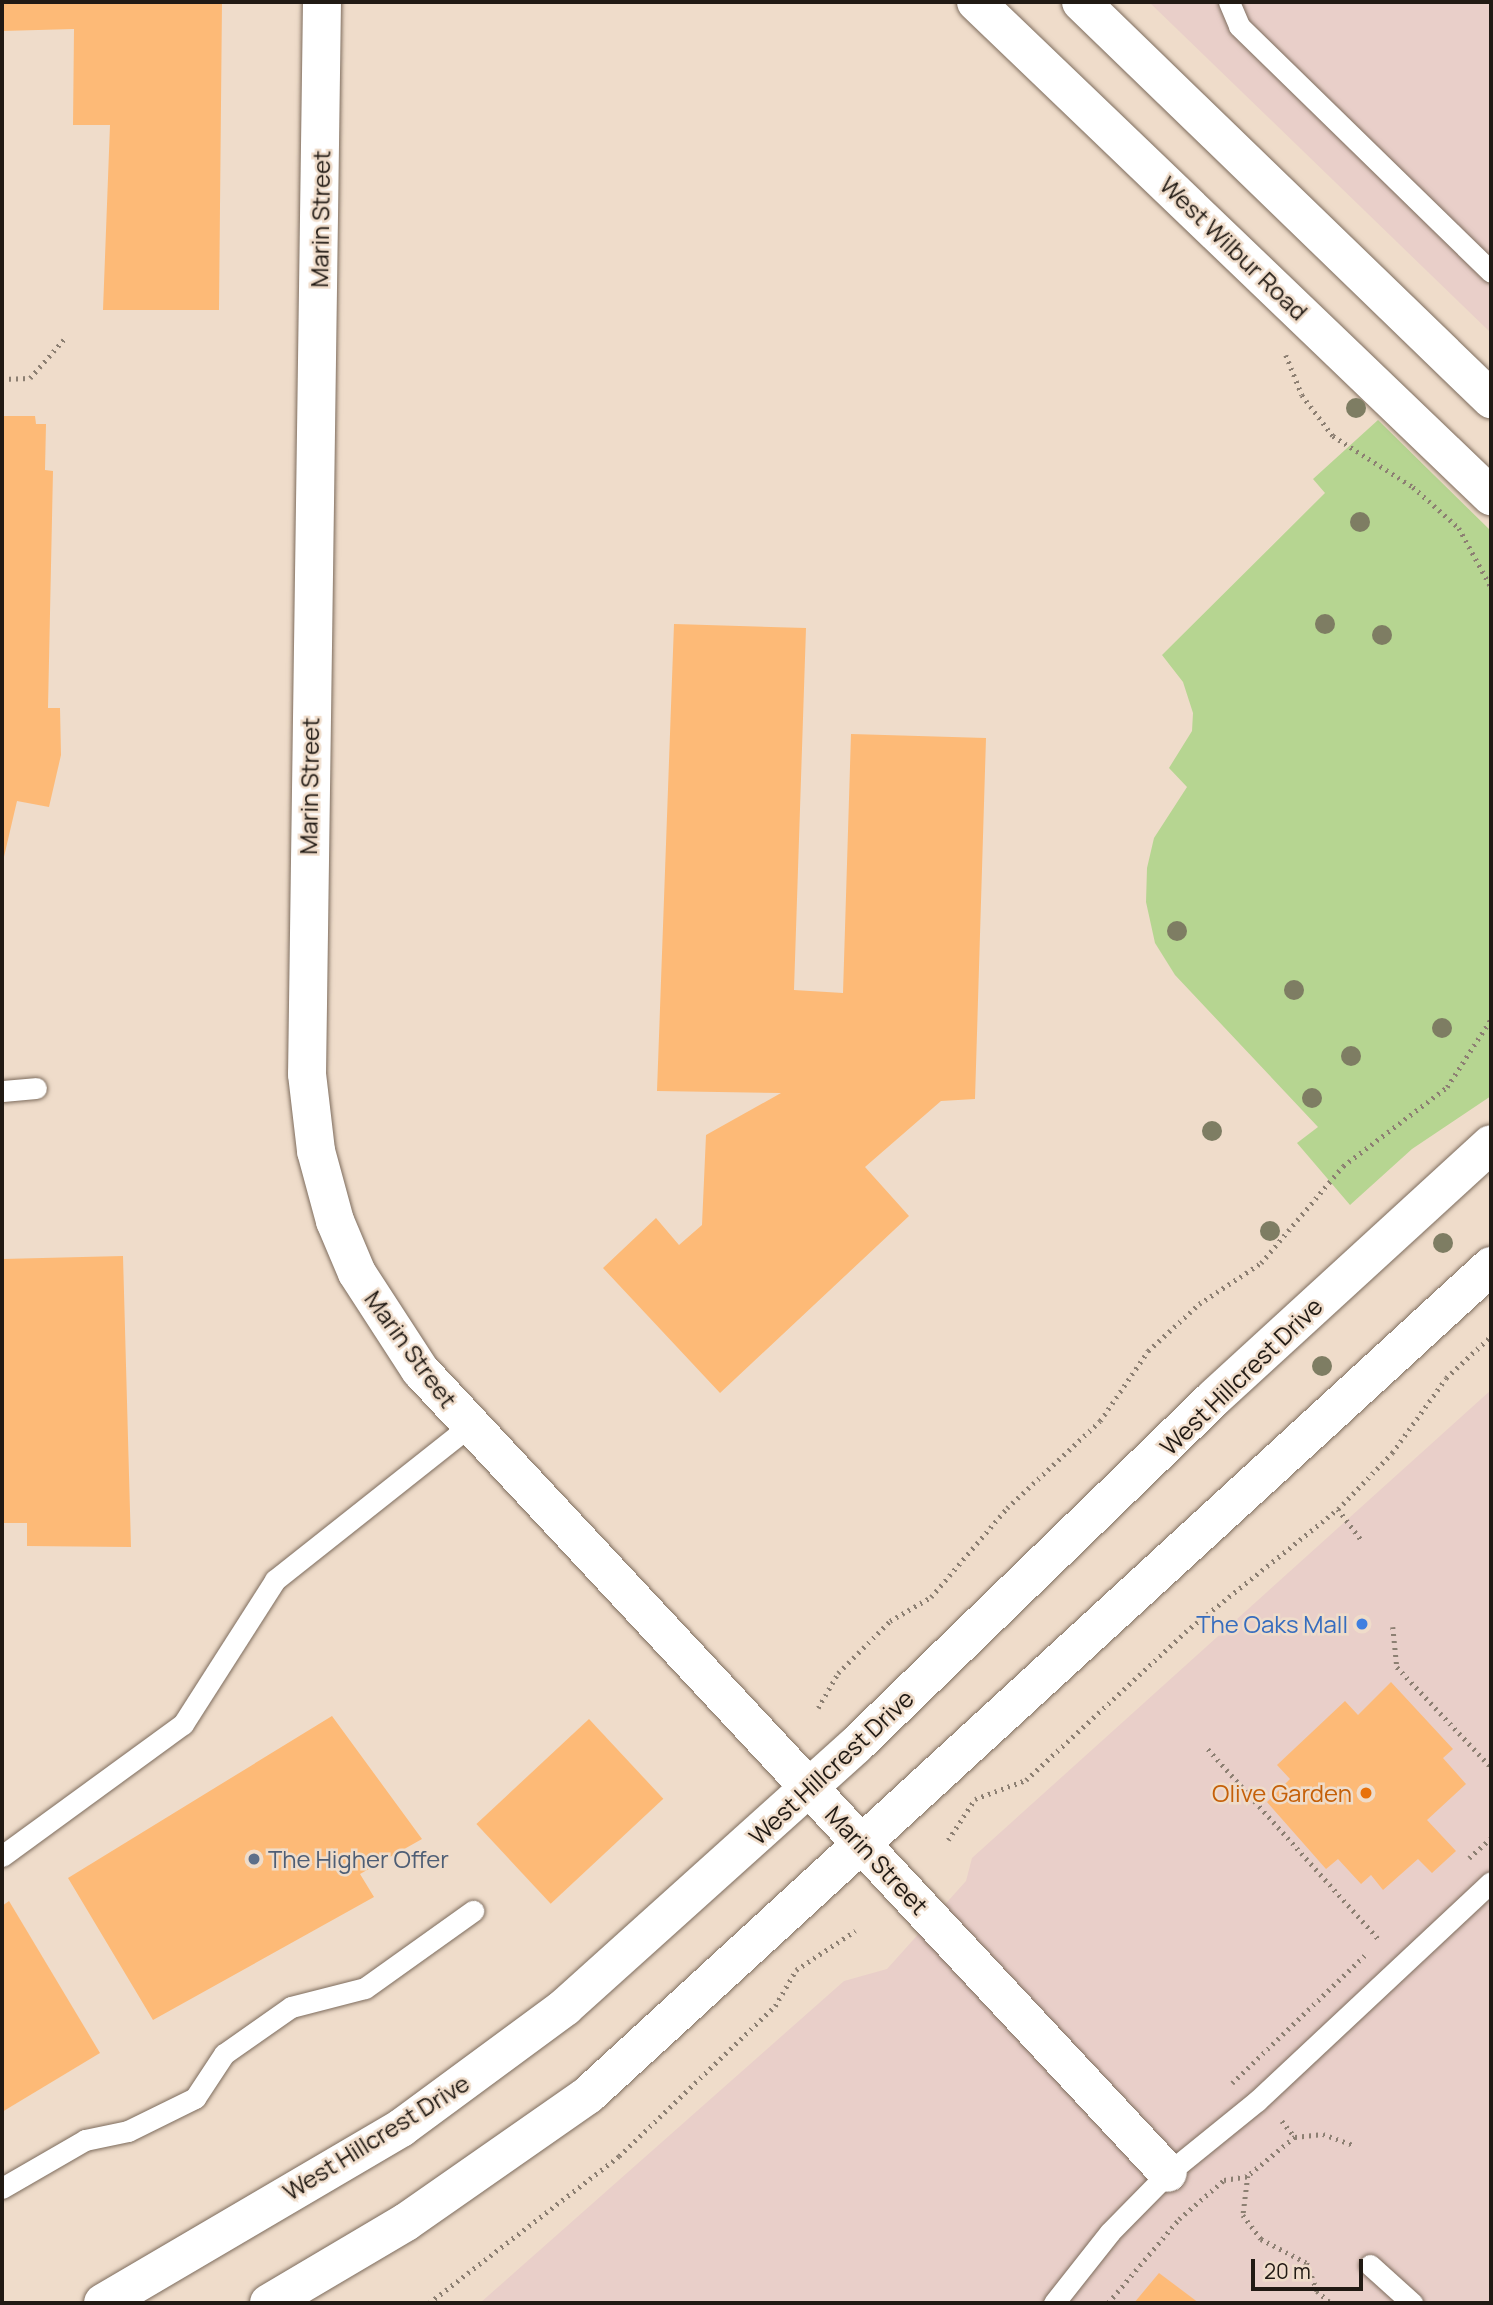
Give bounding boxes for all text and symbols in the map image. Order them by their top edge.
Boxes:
street label: Marin Street [304,150,336,288]
street label: West Wilbur Road [1154,170,1314,326]
street label: Marin Street [293,717,325,855]
street label: Marin Street [359,1285,463,1413]
street label: West Hillcrest Drive [1154,1291,1328,1461]
place label: The Oaks Mall [1196,1610,1348,1638]
marker: The Oaks Mall [1354,1616,1370,1632]
street label: West Hillcrest Drive [743,1683,919,1851]
place label: Olive Garden [1212,1779,1352,1807]
marker: Olive Garden [1358,1785,1374,1801]
street label: Marin Street [820,1800,934,1920]
place label: The Higher Offer [268,1845,449,1873]
marker: The Higher Offer [246,1851,262,1867]
street label: West Hillcrest Drive [278,2068,474,2206]
scale bar [1255,2246,1367,2290]
text: 20 m [1264,2257,1311,2285]

